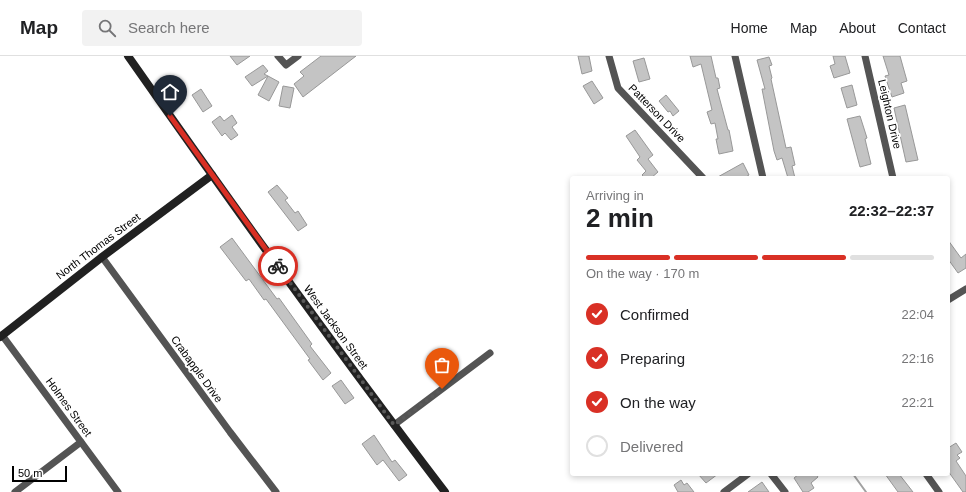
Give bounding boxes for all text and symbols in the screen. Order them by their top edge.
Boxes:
search box [82,10,362,46]
text: Map [20,17,58,38]
icon: search [96,17,118,39]
text: Search here [128,19,210,36]
text: Home [731,20,768,36]
text: Map [790,20,817,36]
text: About [839,20,876,36]
text: Contact [898,20,946,36]
pin [153,75,187,116]
street label: Leighton Drive [876,78,904,150]
icon: home [159,81,181,103]
street label: Patterson Drive [626,82,688,144]
text: Arriving in [586,188,644,203]
text: 22:32–22:37 [849,202,934,219]
text: 2 min [586,203,654,233]
street label: North Thomas Street [54,211,142,281]
courier [258,246,298,286]
icon: bike [267,255,289,277]
text: On the way · 170 m [586,266,699,281]
street label: West Jackson Street [302,283,370,371]
icon: check [586,303,608,325]
text: Confirmed [620,306,689,323]
text: 22:04 [901,307,934,322]
street label: Crabapple Drive [169,333,225,405]
icon: check [586,347,608,369]
pin [425,348,459,389]
text: Preparing [620,350,685,367]
text: 22:16 [901,351,934,366]
icon: bag [431,354,453,376]
street label: Holmes Street [44,375,94,439]
icon: check [586,391,608,413]
text: On the way [620,394,696,411]
text: 22:21 [901,395,934,410]
text: Delivered [620,438,683,455]
scale bar [12,464,67,483]
text: 50 m [18,467,42,479]

